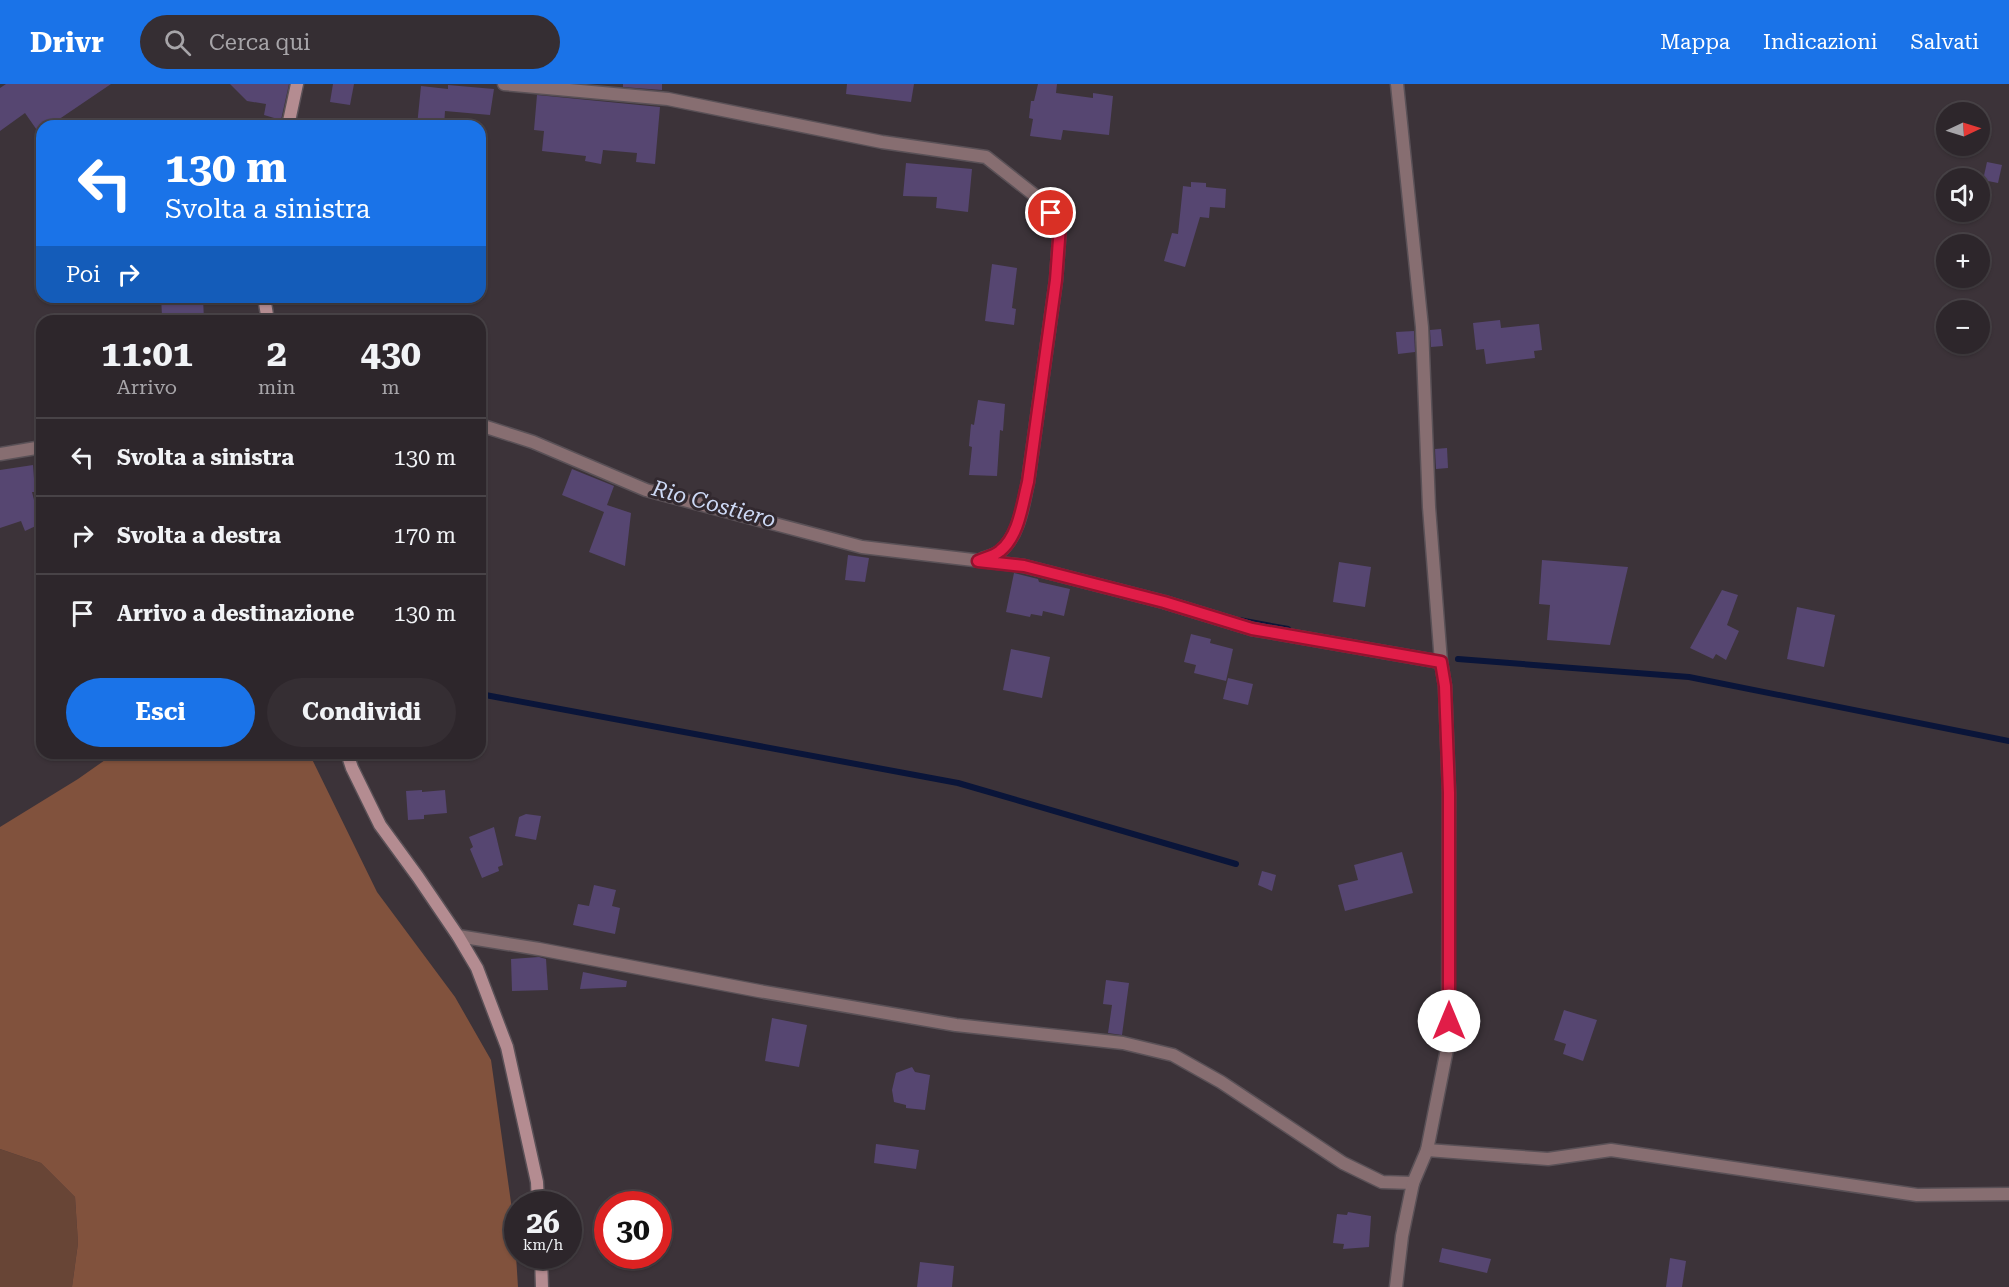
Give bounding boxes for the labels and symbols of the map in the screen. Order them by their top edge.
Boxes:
north arrow [1936,102,1990,156]
pin [1025,187,1076,238]
water label: Rio Costiero [648,475,779,533]
position arrow [1417,989,1481,1053]
speed limit sign: 30 [594,1191,672,1269]

